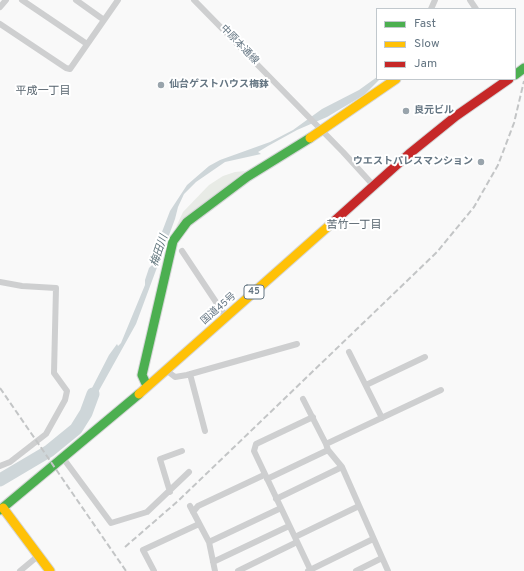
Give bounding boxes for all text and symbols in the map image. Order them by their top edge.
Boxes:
legend [376,8,516,80]
text: Fast [414,16,436,32]
street label: 中原本通線 [217,23,261,67]
text: Slow [414,36,440,52]
text: Jam [414,56,437,72]
place label: 仙台ゲストハウス梅鉢 [169,79,269,91]
marker: 仙台ゲストハウス梅鉢 [156,80,166,90]
district label: 平成一丁目 [16,85,70,99]
place label: 良元ビル [414,105,454,117]
marker: 良元ビル [401,106,411,116]
place label: ウエストパレスマンション [353,156,473,168]
marker: ウエストパレスマンション [476,157,486,167]
district label: 苦竹一丁目 [327,219,381,233]
water label: 梅田川 [148,233,172,269]
road number: 45 [244,285,264,299]
street label: 国道45号 [199,291,239,327]

